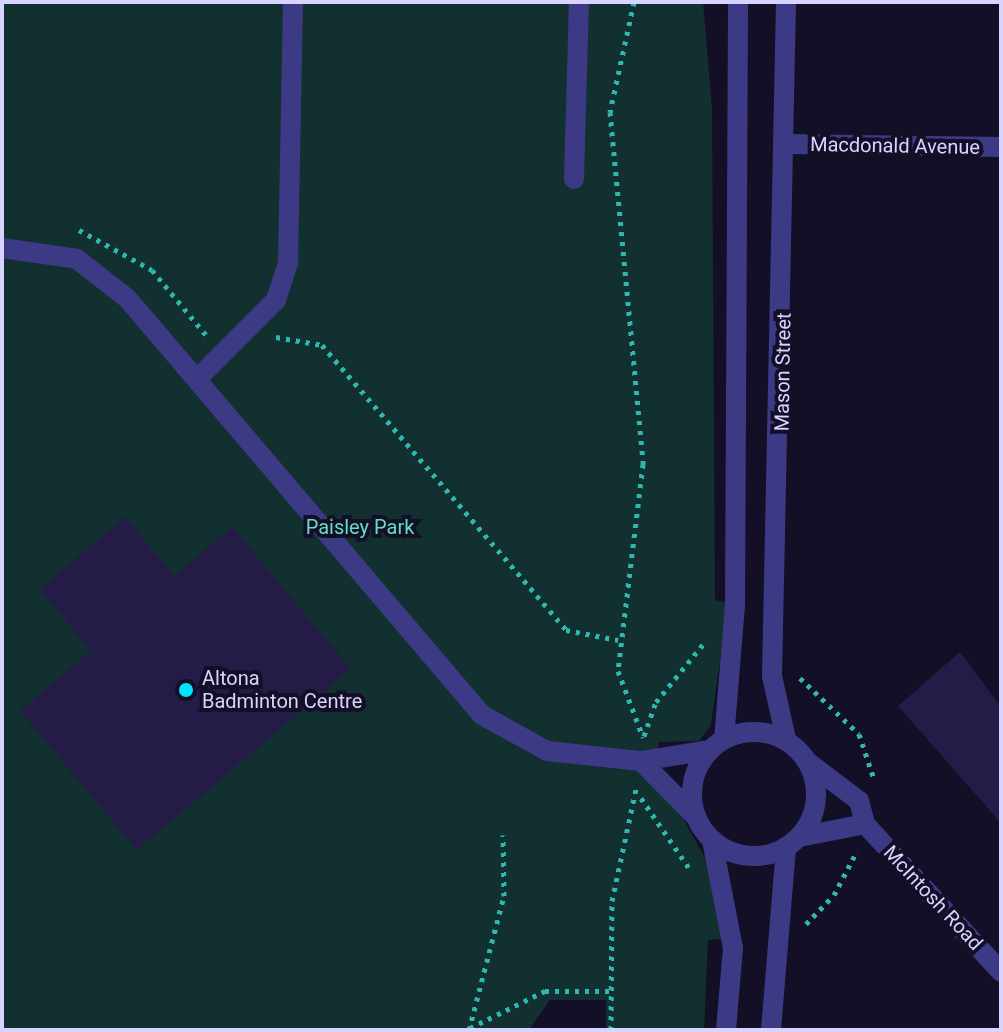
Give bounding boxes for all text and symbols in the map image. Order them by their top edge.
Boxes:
street label: Macdonald Avenue [810,133,980,159]
street label: Mason Street [770,312,796,432]
park label: Paisley Park [306,515,414,539]
place label: Altona Badminton Centre [202,666,362,713]
marker: Altona Badminton Centre [177,681,195,699]
street label: McIntosh Road [878,841,988,955]

